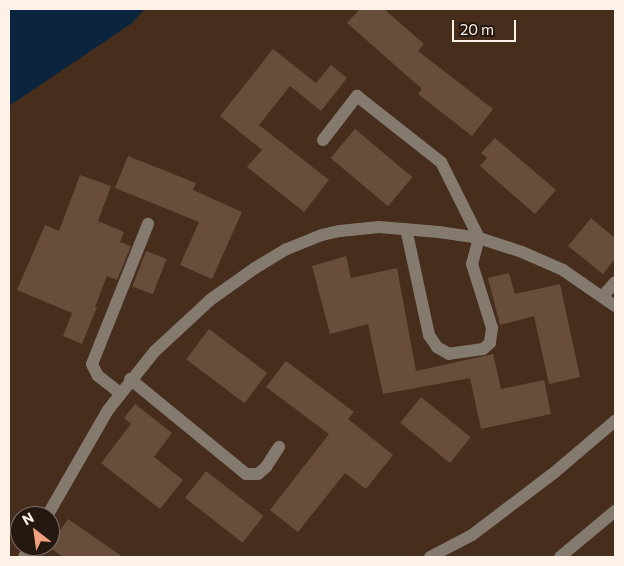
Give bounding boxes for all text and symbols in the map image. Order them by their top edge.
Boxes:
scale bar [454,10,518,42]
text: 20 m [460,20,494,38]
north arrow [10,506,60,556]
text: N [19,508,37,528]

